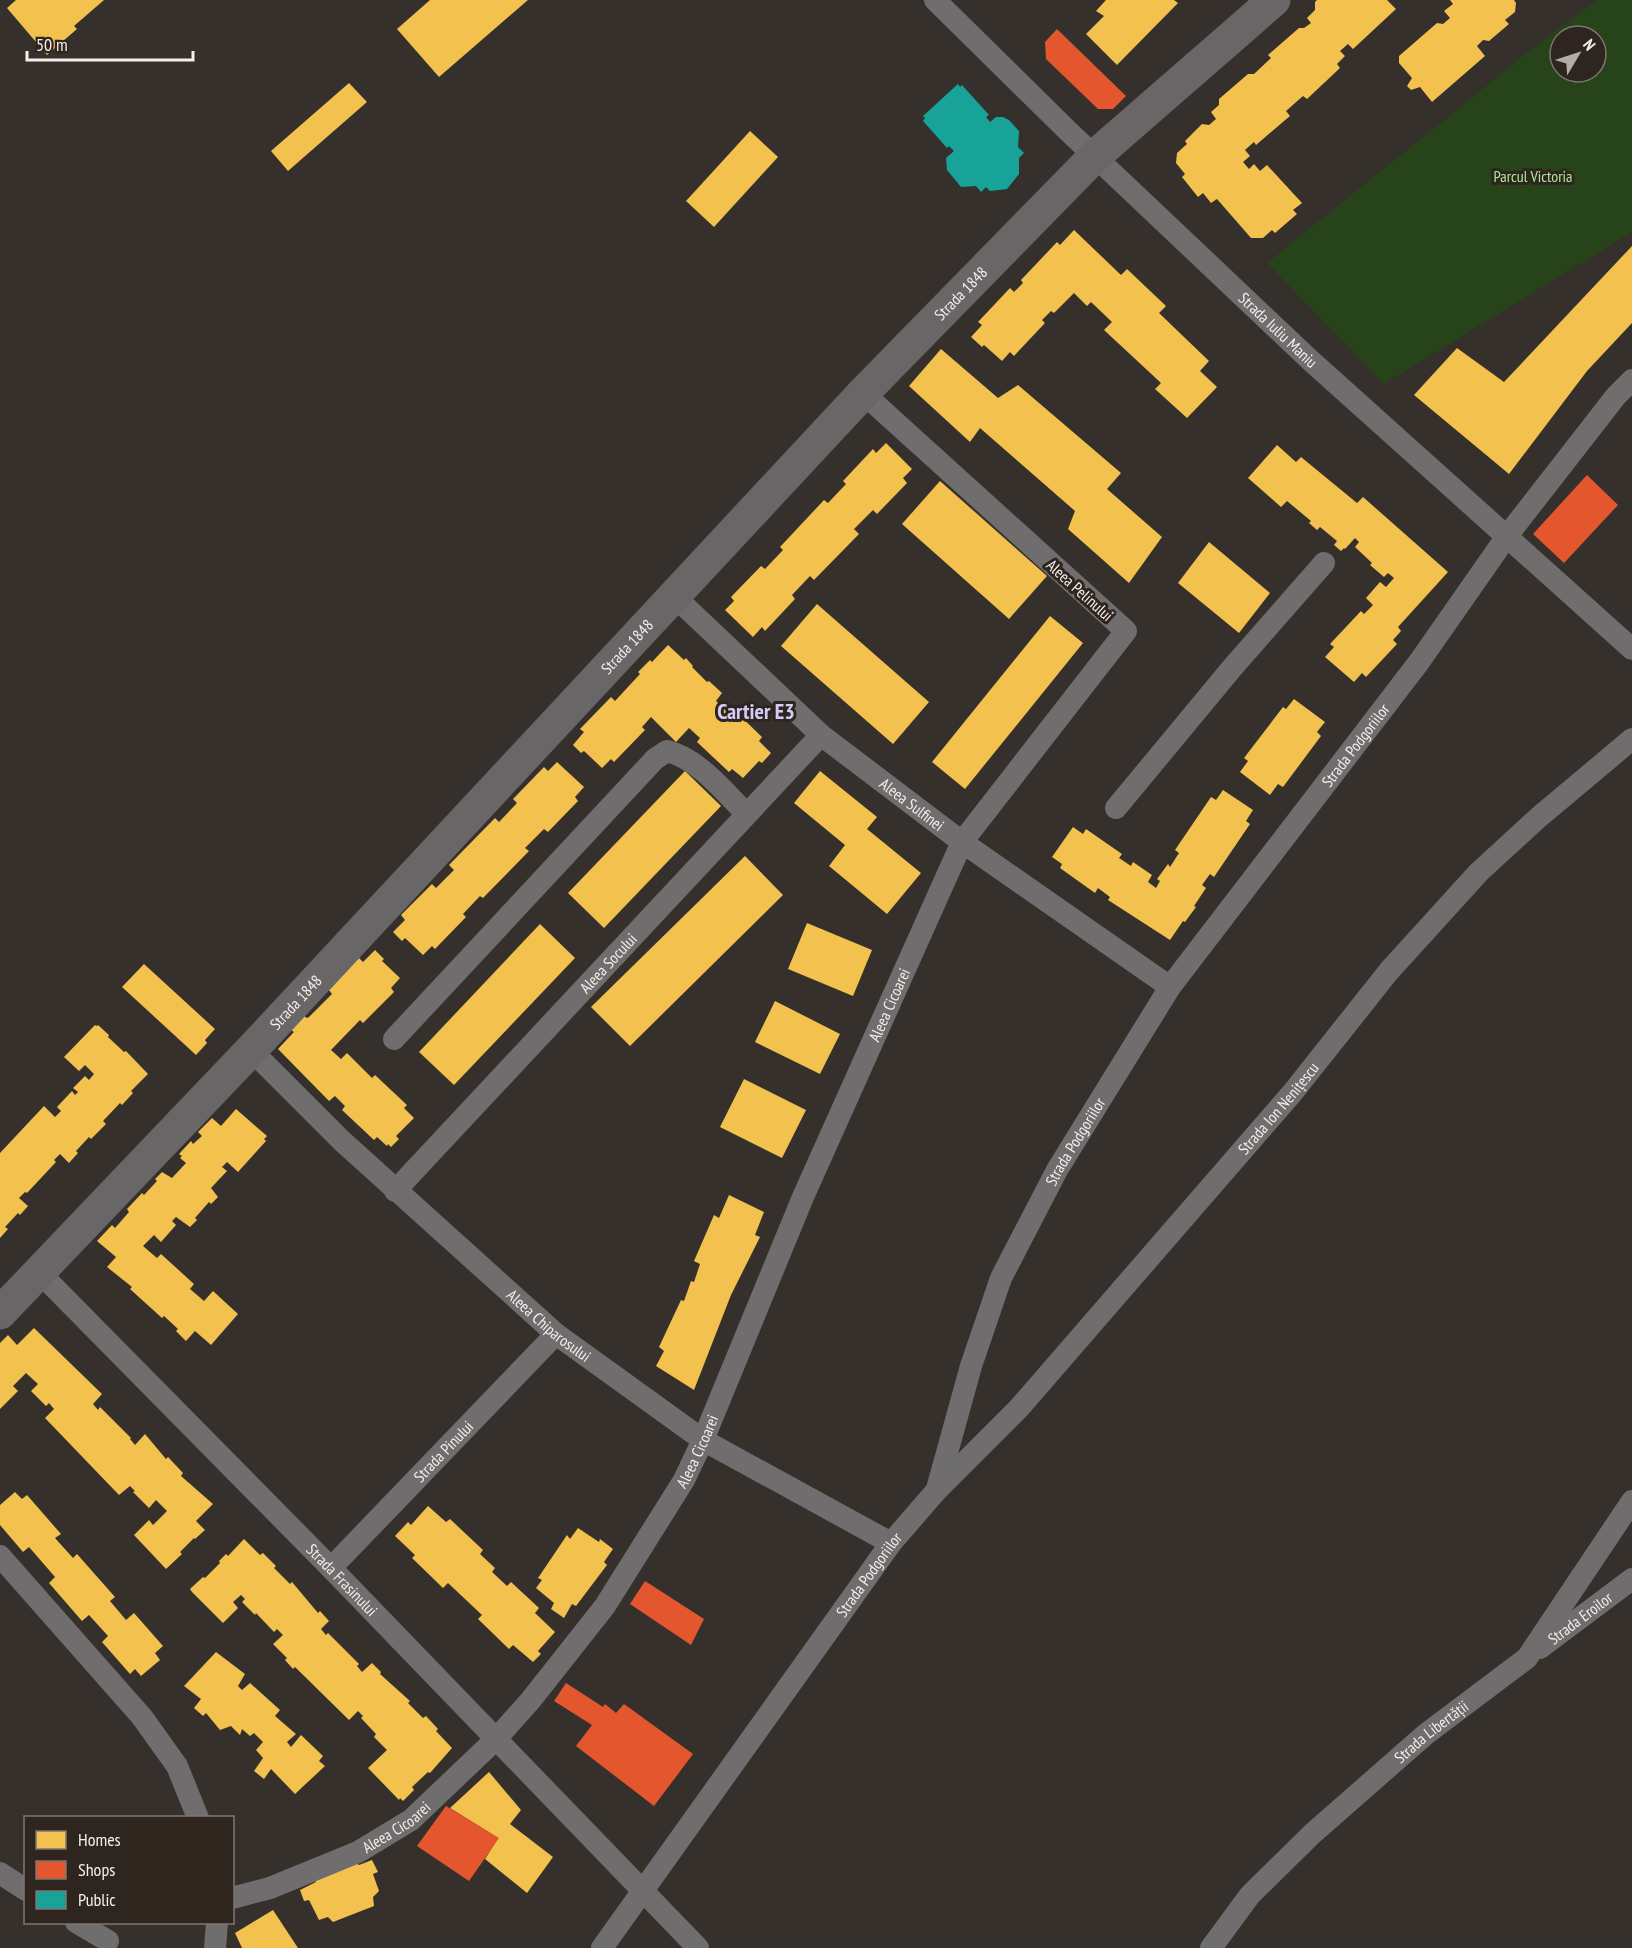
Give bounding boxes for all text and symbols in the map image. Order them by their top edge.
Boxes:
scale bar [27,24,194,62]
north arrow [1548,24,1608,84]
text: 50 m [36,33,68,56]
text: N [1579,35,1600,54]
park label: Parcul Victoria [1494,166,1572,186]
street label: Strada 1848 [930,262,991,324]
street label: Strada Iuliu Maniu [1235,288,1322,372]
street label: Aleea Pelinului [1043,555,1117,625]
street label: Strada 1848 [597,615,657,678]
district label: Cartier E3 [717,697,795,725]
street label: Strada Podgoriilor [1317,699,1394,791]
street label: Aleea Sulfinei [876,773,948,835]
street label: Aleea Socului [575,929,641,997]
street label: Aleea Cicoarei [864,965,914,1045]
street label: Strada 1848 [265,971,326,1034]
street label: Strada Ion Nenițescu [1234,1058,1323,1158]
street label: Strada Podgoriilor [1041,1093,1110,1189]
street label: Aleea Chiparosului [503,1285,595,1366]
street label: Aleea Cicoarei [671,1412,722,1492]
street label: Strada Pinului [409,1416,477,1486]
street label: Strada Podgoriilor [832,1527,906,1621]
street label: Strada Frasinului [303,1539,382,1620]
street label: Strada Eroilor [1544,1587,1617,1649]
street label: Strada Libertății [1390,1696,1472,1767]
street label: Aleea Cicoarei [358,1797,434,1857]
legend [24,1816,234,1924]
text: Homes [78,1828,121,1851]
text: Shops [78,1858,115,1881]
text: Public [78,1888,116,1911]

